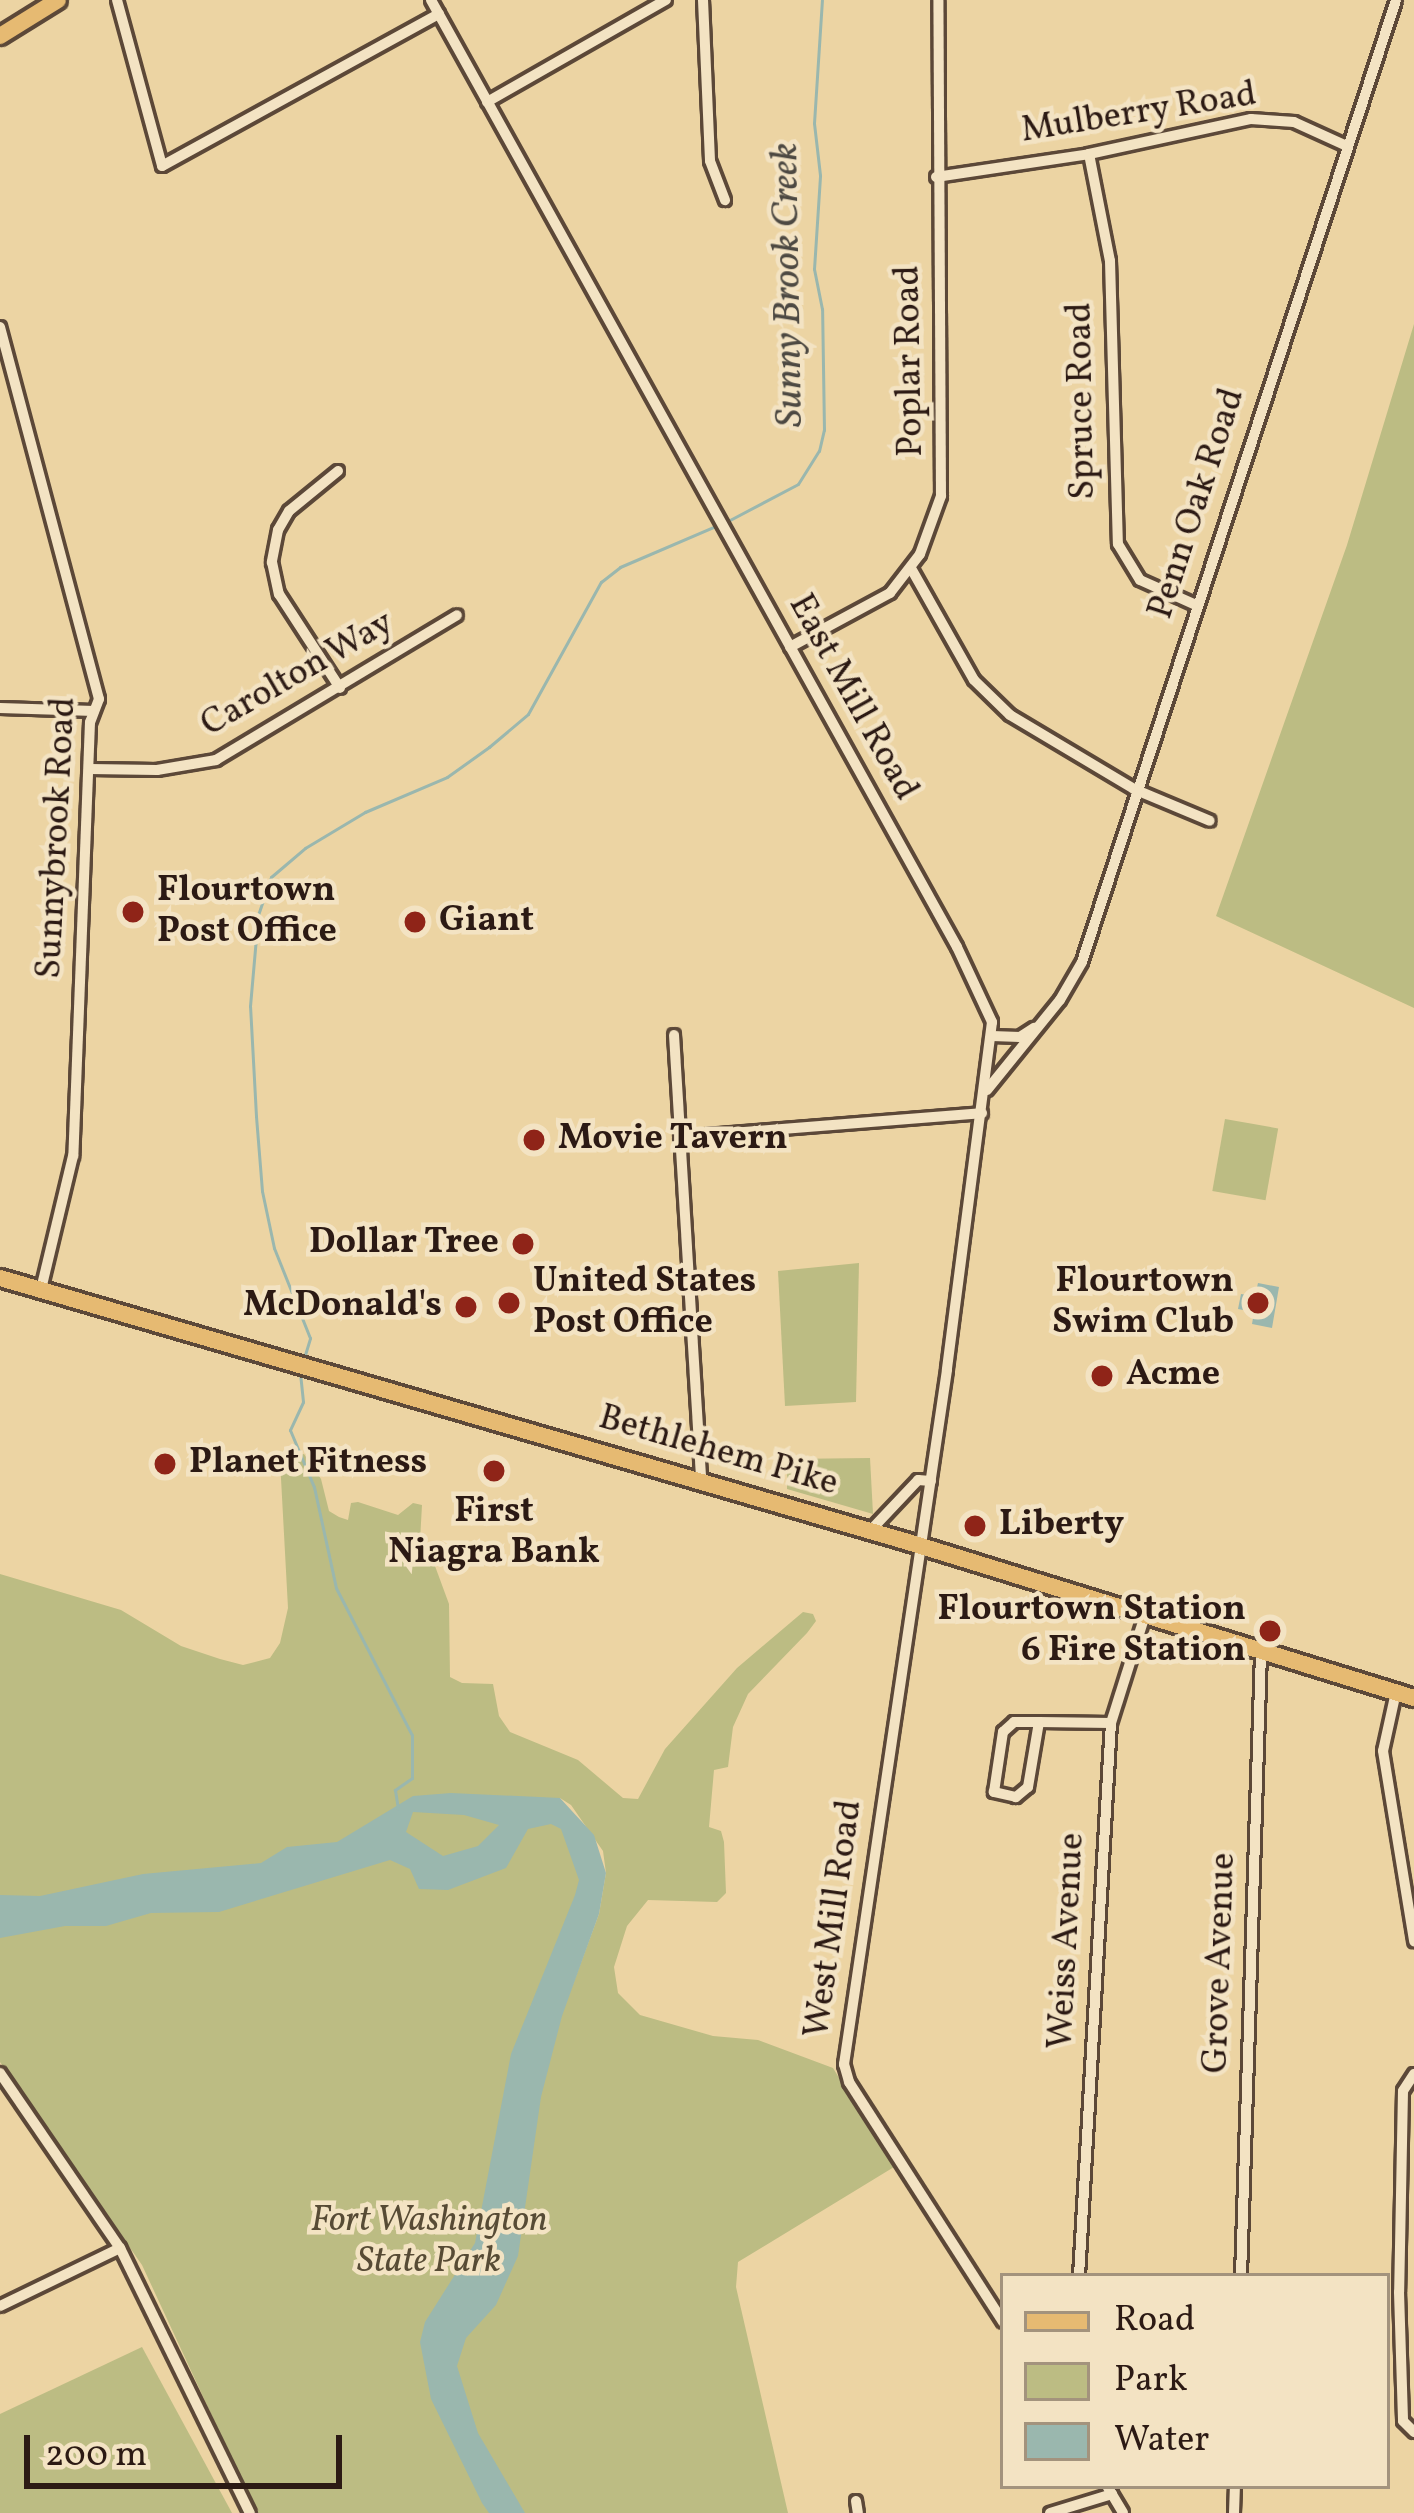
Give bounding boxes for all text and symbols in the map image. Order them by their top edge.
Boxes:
street label: Mulberry Road [1018,74,1260,154]
water label: Sunny Brook Creek [763,142,815,428]
street label: Poplar Road [888,265,934,457]
street label: Spruce Road [1060,302,1106,500]
street label: Penn Oak Road [1140,383,1256,625]
street label: East Mill Road [778,587,926,809]
street label: Carolton Way [194,602,402,748]
street label: Sunnybrook Road [29,696,87,980]
place label: Flourtown Post Office [157,869,337,954]
marker: Flourtown Post Office [120,899,146,925]
place label: Giant [439,900,534,944]
marker: Giant [402,909,428,935]
place label: Movie Tavern [558,1118,788,1162]
marker: Movie Tavern [521,1127,547,1153]
place label: Dollar Tree [309,1222,499,1266]
marker: Dollar Tree [510,1231,536,1257]
place label: United States Post Office [533,1260,756,1345]
place label: Flourtown Swim Club [1052,1260,1234,1345]
place label: McDonald's [243,1285,442,1329]
marker: United States Post Office [496,1290,522,1316]
marker: Flourtown Swim Club [1245,1290,1271,1316]
marker: McDonald's [453,1294,479,1320]
place label: Acme [1126,1354,1220,1398]
marker: Acme [1089,1363,1115,1389]
street label: Bethlehem Pike [593,1397,843,1507]
place label: Planet Fitness [189,1442,427,1486]
marker: Planet Fitness [152,1451,178,1477]
marker: First Niagra Bank [481,1458,507,1484]
place label: First Niagra Bank [388,1490,600,1575]
place label: Liberty [999,1504,1124,1548]
marker: Liberty [962,1513,988,1539]
place label: Flourtown Station 6 Fire Station [938,1588,1246,1673]
marker: Flourtown Station 6 Fire Station [1257,1618,1283,1644]
street label: West Mill Road [797,1797,873,2041]
street label: Weiss Avenue [1041,1832,1095,2050]
street label: Grove Avenue [1196,1852,1246,2074]
park label: Fort Washington State Park [311,2199,547,2284]
legend [1000,2273,1390,2489]
text: Road [1114,2296,1195,2346]
text: Park [1114,2356,1188,2406]
scale bar [30,2411,348,2485]
text: Water [1114,2416,1209,2466]
text: 200 m [45,2431,147,2481]

